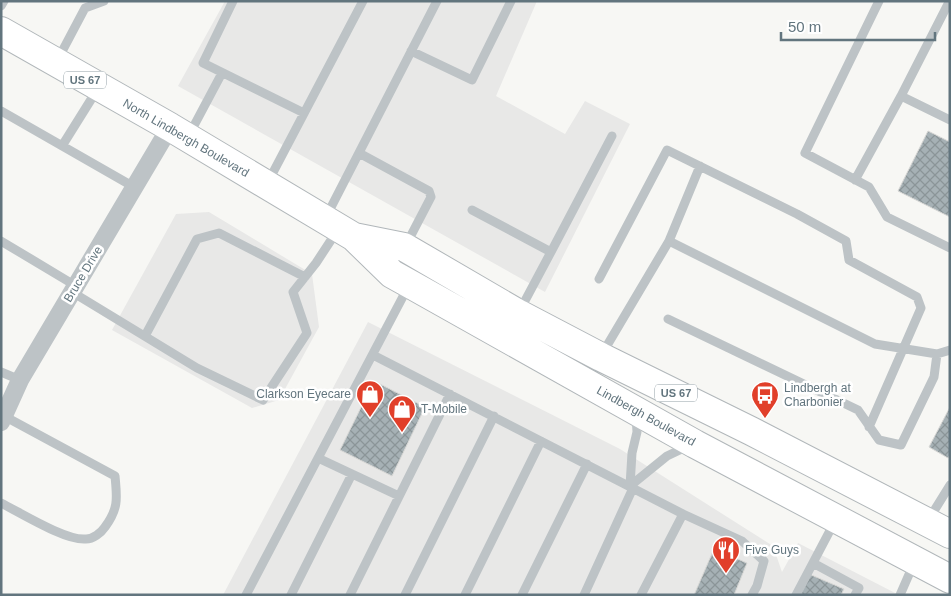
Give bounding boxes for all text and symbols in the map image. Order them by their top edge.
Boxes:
scale bar [781,10,935,42]
text: 50 m [788,18,821,35]
road number: US 67 [64,72,106,88]
street label: North Lindbergh Boulevard [120,96,252,180]
street label: Bruce Drive [61,243,105,304]
shop icon: Clarkson Eyecare [355,379,385,418]
bus stop icon: Lindbergh at Charbonier [750,380,780,419]
place label: Lindbergh at Charbonier [784,381,851,409]
street label: Lindbergh Boulevard [594,383,698,449]
road number: US 67 [655,384,697,402]
place label: Clarkson Eyecare [256,387,351,401]
shop icon: T-Mobile [387,394,417,433]
place label: T-Mobile [421,402,467,416]
restaurant icon: Five Guys [711,535,741,574]
place label: Five Guys [745,543,799,557]

